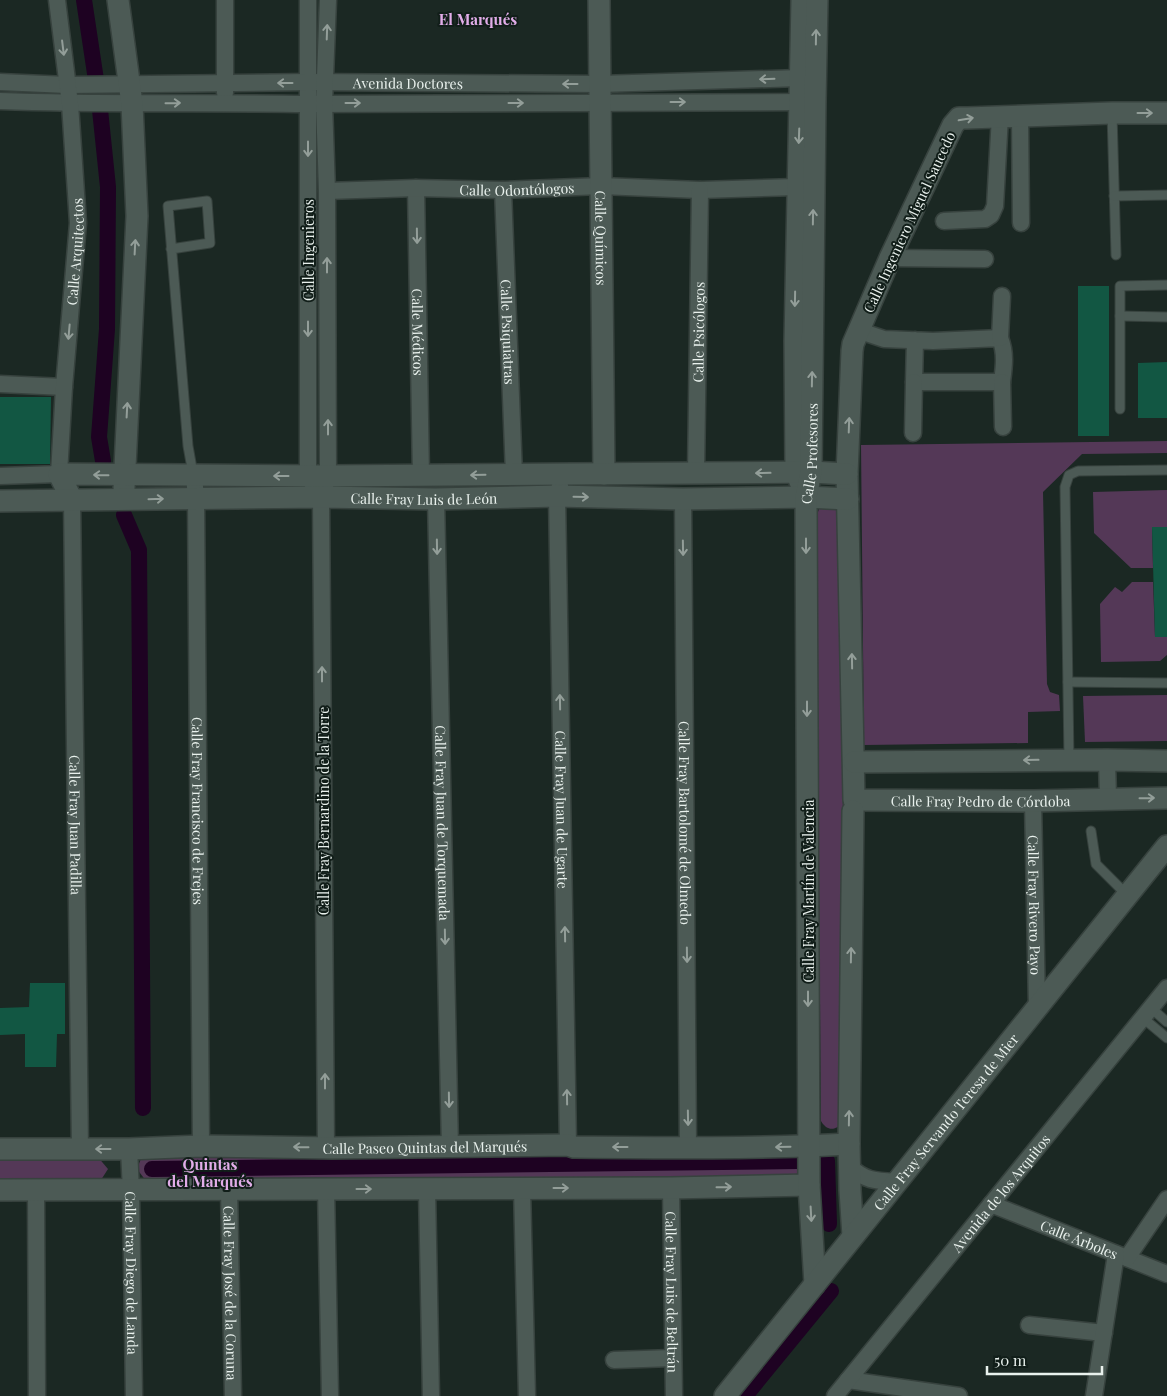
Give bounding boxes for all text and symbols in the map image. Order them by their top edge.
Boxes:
district label: El Marqués [439,9,517,29]
one-way arrow [322,25,331,41]
one-way arrow [812,29,821,45]
one-way arrow [58,40,68,56]
street label: Avenida Doctores [352,73,463,93]
one-way arrow [759,74,776,84]
one-way arrow [277,78,293,88]
one-way arrow [562,79,578,89]
one-way arrow [670,97,686,107]
one-way arrow [164,98,181,108]
one-way arrow [344,98,361,108]
one-way arrow [507,98,523,108]
one-way arrow [1137,108,1153,118]
one-way arrow [958,113,974,123]
one-way arrow [794,128,803,144]
street label: Calle Ingeniero Miguel Saucedo [859,128,960,316]
one-way arrow [303,140,313,156]
street label: Calle Odontólogos [459,178,575,200]
street label: Calle Químicos [592,190,612,286]
street label: Calle Arquitectos [62,198,88,306]
street label: Calle Ingenieros [299,199,318,301]
one-way arrow [809,209,818,225]
one-way arrow [412,228,421,244]
one-way arrow [131,239,140,255]
one-way arrow [322,257,332,274]
street label: Calle Psiquiatras [497,279,520,385]
street label: Calle Psicólogos [688,282,708,383]
street label: Calle Médicos [408,288,429,376]
one-way arrow [791,290,800,306]
one-way arrow [303,320,313,336]
one-way arrow [64,324,73,340]
one-way arrow [807,372,817,388]
one-way arrow [123,402,132,418]
street label: Calle Profesores [796,403,821,504]
one-way arrow [844,417,854,434]
one-way arrow [323,420,333,436]
one-way arrow [756,468,772,478]
one-way arrow [93,470,110,480]
one-way arrow [471,470,487,480]
one-way arrow [273,471,290,481]
street label: Calle Fray Luis de León [350,488,498,509]
one-way arrow [572,492,588,502]
one-way arrow [147,494,163,504]
one-way arrow [801,538,811,554]
one-way arrow [432,539,442,555]
one-way arrow [678,539,688,555]
one-way arrow [847,653,857,670]
one-way arrow [317,666,327,682]
one-way arrow [556,694,565,710]
one-way arrow [803,700,812,716]
street label: Calle Fray Bernardino de la Torre [314,707,333,915]
street label: Calle Fray Francisco de Frejes [188,717,209,905]
street label: Calle Fray Bartolomé de Olmedo [675,721,696,925]
street label: Calle Fray Juan de Torquemada [431,725,455,921]
street label: Calle Fray Juan de Ugarte [551,730,573,889]
street label: Calle Fray Juan Padilla [66,755,86,895]
one-way arrow [1023,756,1039,765]
street label: Calle Fray Pedro de Córdoba [891,791,1071,811]
one-way arrow [1138,793,1155,803]
street label: Calle Fray Martín de Valencia [799,800,818,982]
street label: Calle Fray Rivero Payo [1024,835,1046,976]
one-way arrow [560,926,569,942]
one-way arrow [440,928,450,945]
one-way arrow [682,946,692,963]
one-way arrow [847,948,856,964]
one-way arrow [803,990,813,1007]
street label: Calle Fray Servando Teresa de Mier [869,1029,1023,1214]
one-way arrow [321,1073,330,1089]
one-way arrow [563,1089,572,1105]
one-way arrow [444,1091,454,1107]
one-way arrow [683,1109,693,1125]
one-way arrow [844,1110,854,1126]
street label: Avenida de los Arquitos [946,1130,1054,1256]
street label: Calle Paseo Quintas del Marqués [322,1136,527,1158]
one-way arrow [293,1142,309,1152]
one-way arrow [613,1142,629,1152]
one-way arrow [775,1142,791,1151]
one-way arrow [95,1144,112,1154]
district label: Quintas del Marqués [167,1154,253,1191]
one-way arrow [715,1182,731,1192]
one-way arrow [552,1183,569,1193]
one-way arrow [355,1184,371,1193]
street label: Calle Fray Diego de Landa [122,1191,143,1355]
street label: Calle Fray José de la Coruna [220,1205,242,1381]
one-way arrow [806,1206,816,1222]
street label: Calle Fray Luis de Beltrán [662,1211,683,1374]
street label: Calle Árboles [1038,1215,1121,1263]
scale bar [987,1344,1102,1376]
text: 50 m [994,1350,1027,1370]

